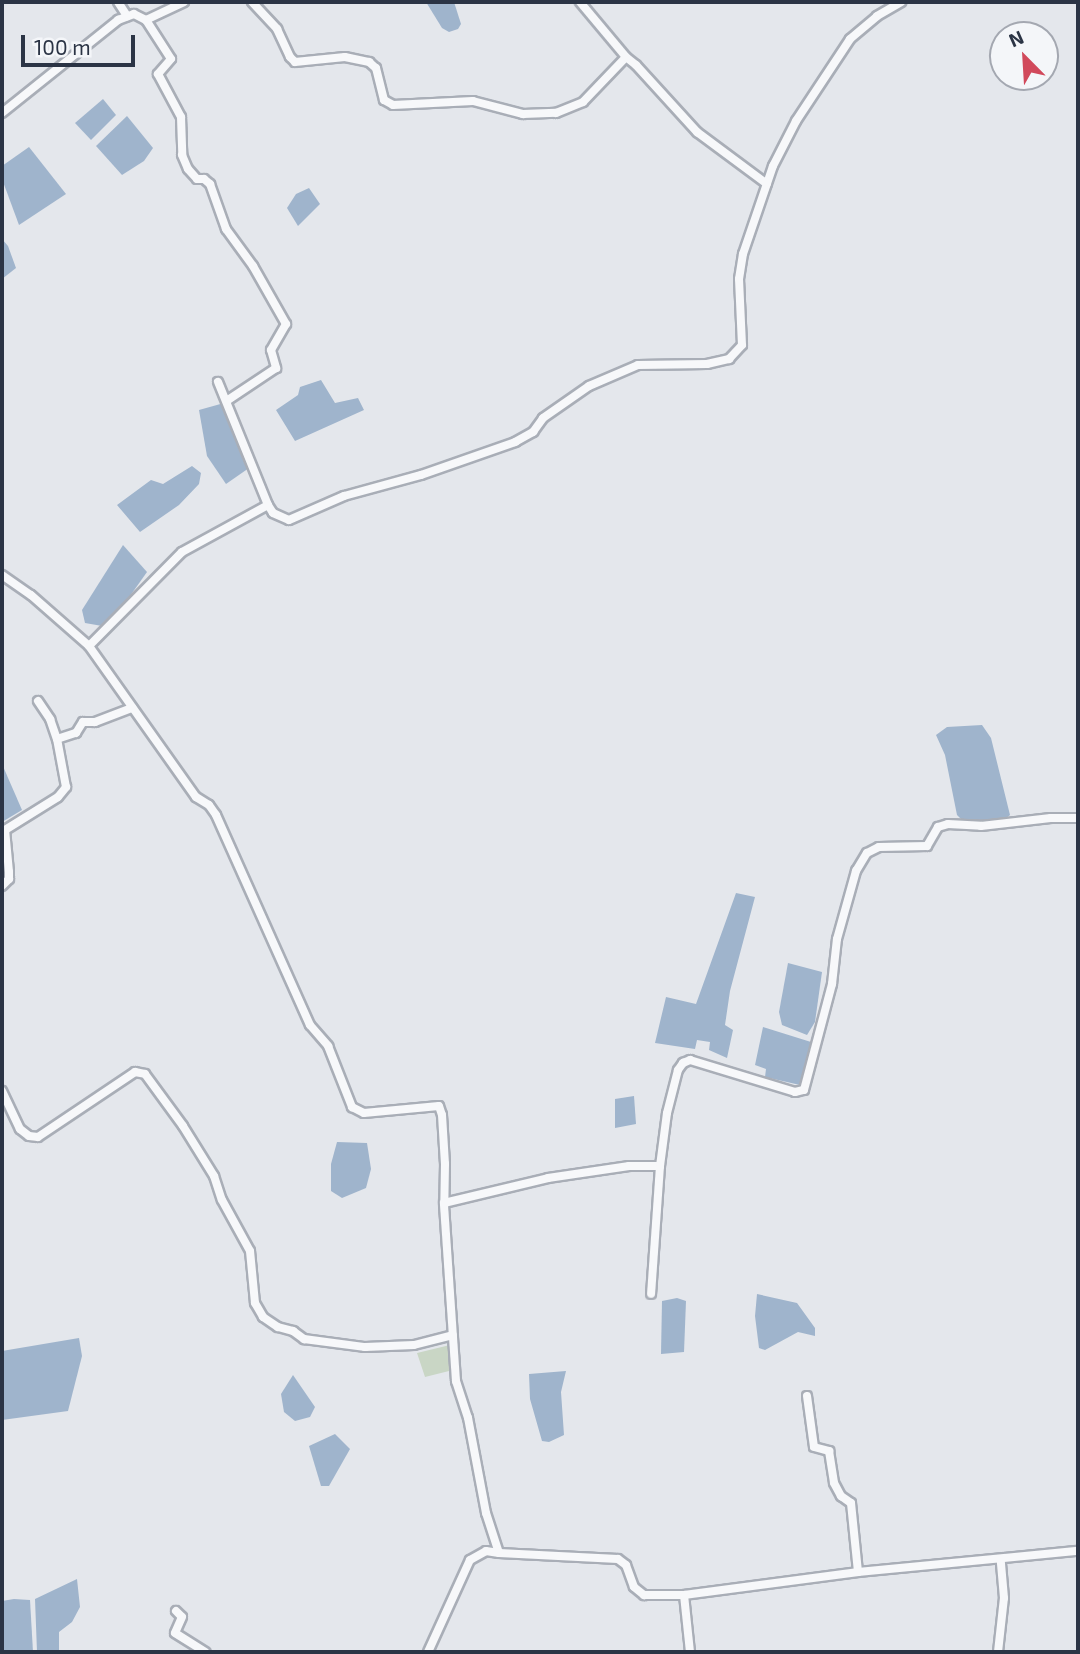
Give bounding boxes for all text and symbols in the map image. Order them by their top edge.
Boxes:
scale bar [24,21,138,65]
north arrow [989,21,1059,91]
text: N [1005,25,1027,51]
text: 100 m [34,34,91,59]

